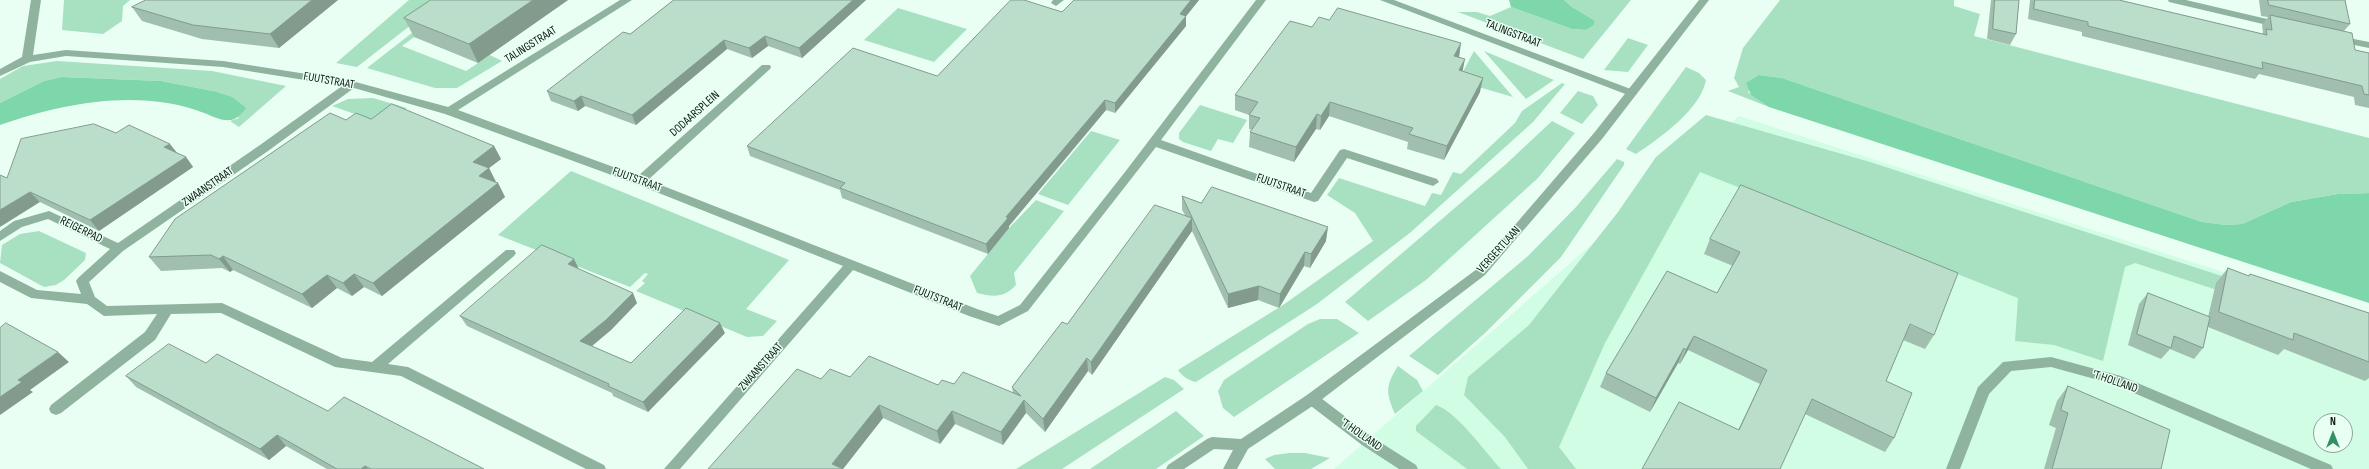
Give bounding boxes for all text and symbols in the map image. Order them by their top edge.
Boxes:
street label: TALINGSTRAAT [1483,17,1543,51]
street label: TALINGSTRAAT [502,23,560,67]
street label: FUUTSTRAAT [302,69,356,93]
street label: DODAARSPLEIN [667,88,723,140]
street label: ZWAANSTRAAT [180,164,236,210]
street label: FUUTSTRAAT [610,164,664,196]
street label: FUUTSTRAAT [1254,171,1308,201]
street label: REIGERPAD [58,214,104,246]
street label: VERGERTLAAN [1474,224,1524,276]
street label: FUUTSTRAAT [911,283,965,315]
street label: ZWAANSTRAAT [736,340,786,394]
street label: 'T HOLLAND [2090,368,2140,396]
north arrow [2313,413,2353,453]
text: N [2330,415,2336,428]
street label: 'T HOLLAND [1338,416,1384,454]

